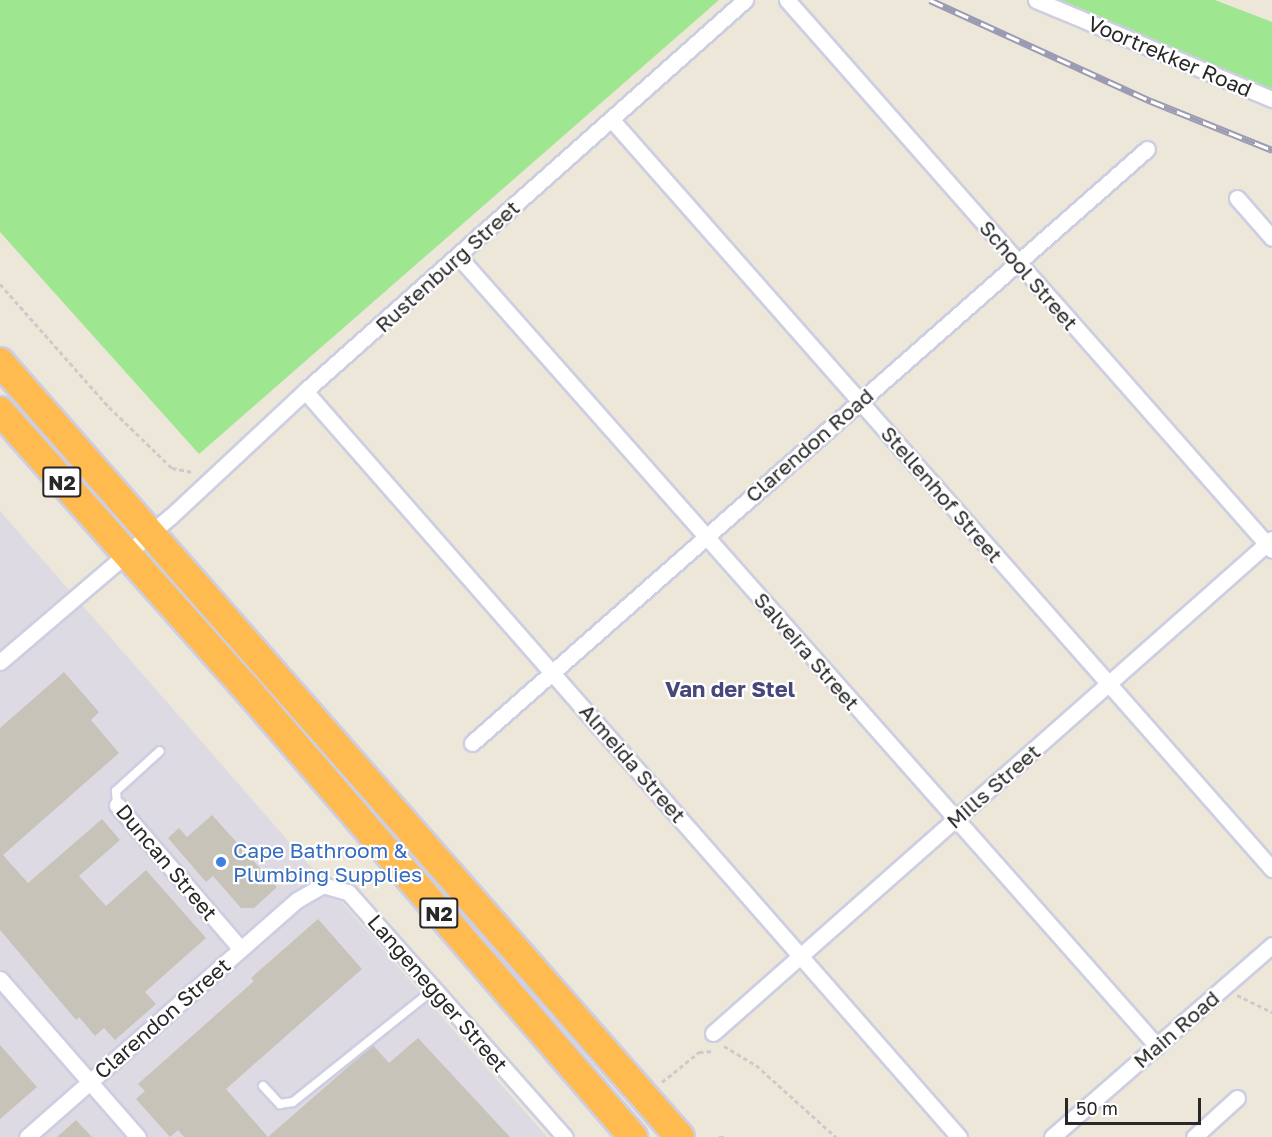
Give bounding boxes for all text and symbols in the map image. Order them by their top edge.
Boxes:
street label: Voortrekker Road [1084,10,1256,102]
street label: Rustenburg Street [370,195,524,337]
street label: School Street [975,215,1083,335]
street label: Clarendon Road [740,383,878,507]
street label: Stellenhof Street [876,421,1008,567]
road number: N2 [41,465,83,499]
street label: Salveira Street [749,587,865,715]
district label: Van der Stel [665,676,795,702]
street label: Almeida Street [575,699,691,827]
street label: Mills Street [941,739,1045,833]
street label: Duncan Street [111,799,223,925]
place label: Cape Bathroom & Plumbing Supplies [233,837,422,887]
marker: Cape Bathroom & Plumbing Supplies [214,855,228,869]
road number: N2 [418,896,460,930]
street label: Langenegger Street [363,909,513,1077]
street label: Clarendon Street [89,952,235,1084]
street label: Main Road [1128,985,1224,1073]
scale bar [1068,1086,1204,1124]
text: 50 m [1076,1097,1118,1119]

